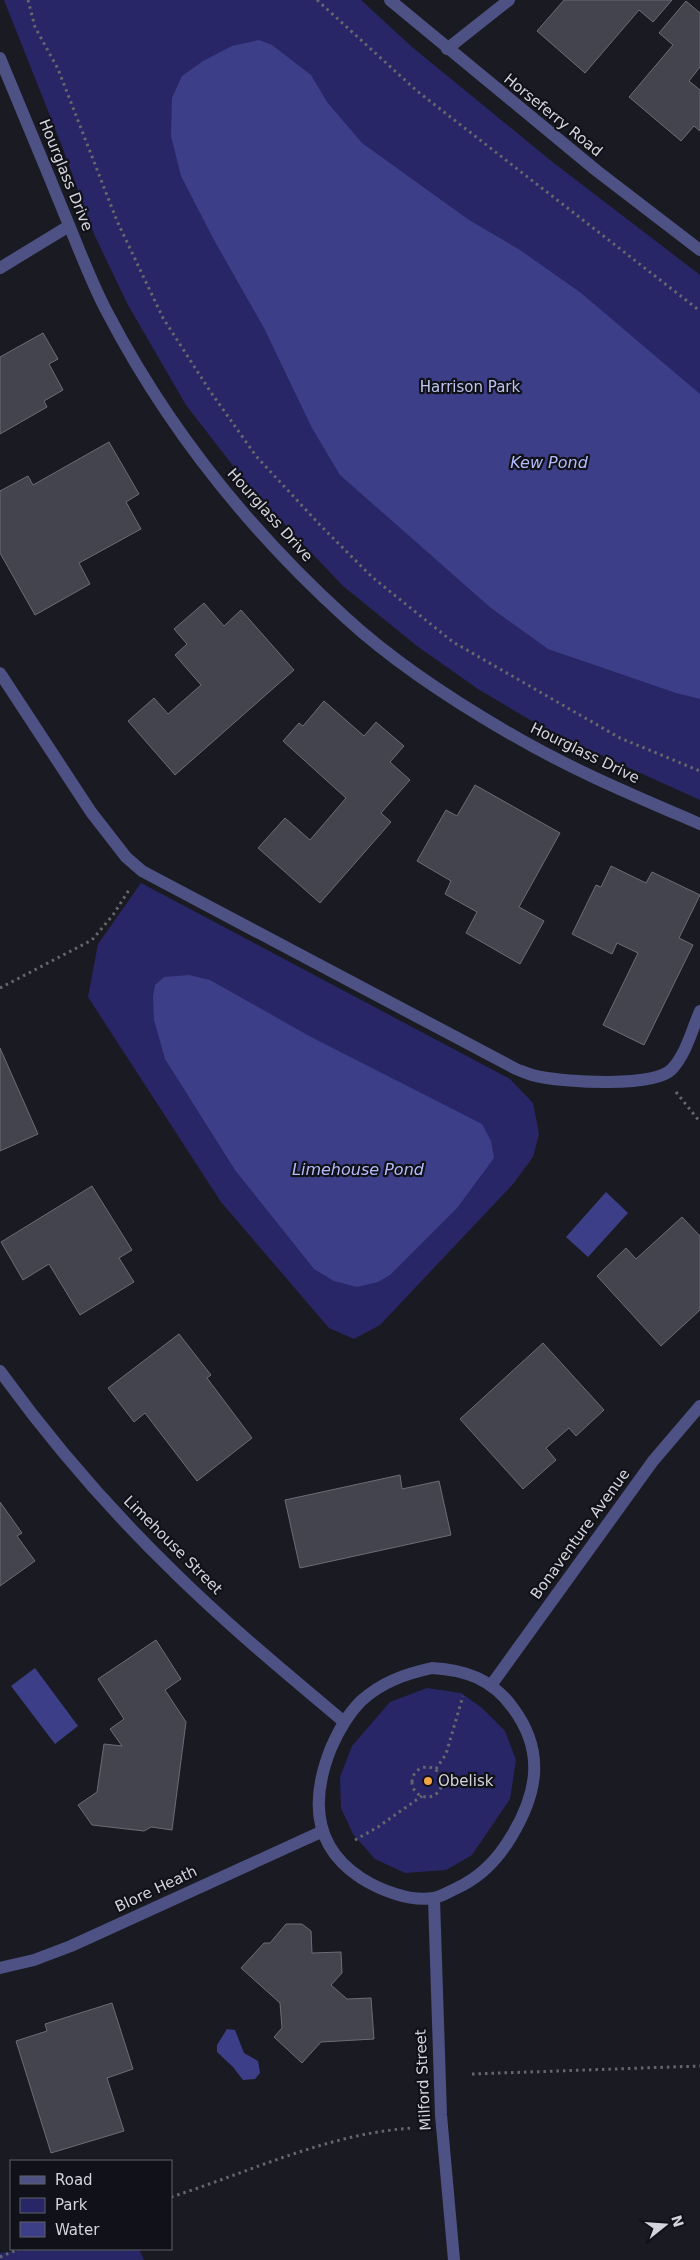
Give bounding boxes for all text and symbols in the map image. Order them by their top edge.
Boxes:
street label: Horseferry Road [500,70,606,160]
street label: Hourglass Drive [35,116,97,234]
park label: Harrison Park [420,378,521,396]
water label: Kew Pond [510,453,589,472]
street label: Hourglass Drive [223,465,317,565]
street label: Hourglass Drive [528,719,642,787]
water label: Limehouse Pond [292,1160,425,1179]
street label: Bonaventure Avenue [527,1465,633,1603]
street label: Limehouse Street [120,1492,226,1598]
place label: Obelisk [438,1772,494,1790]
marker: Obelisk [422,1775,434,1787]
street label: Blore Heath [112,1862,200,1916]
street label: Milford Street [411,2029,435,2131]
legend [10,2160,172,2250]
text: Road [55,2171,93,2189]
text: Park [55,2196,88,2214]
north arrow [640,2200,690,2250]
text: N [668,2213,687,2229]
text: Water [55,2221,100,2239]

